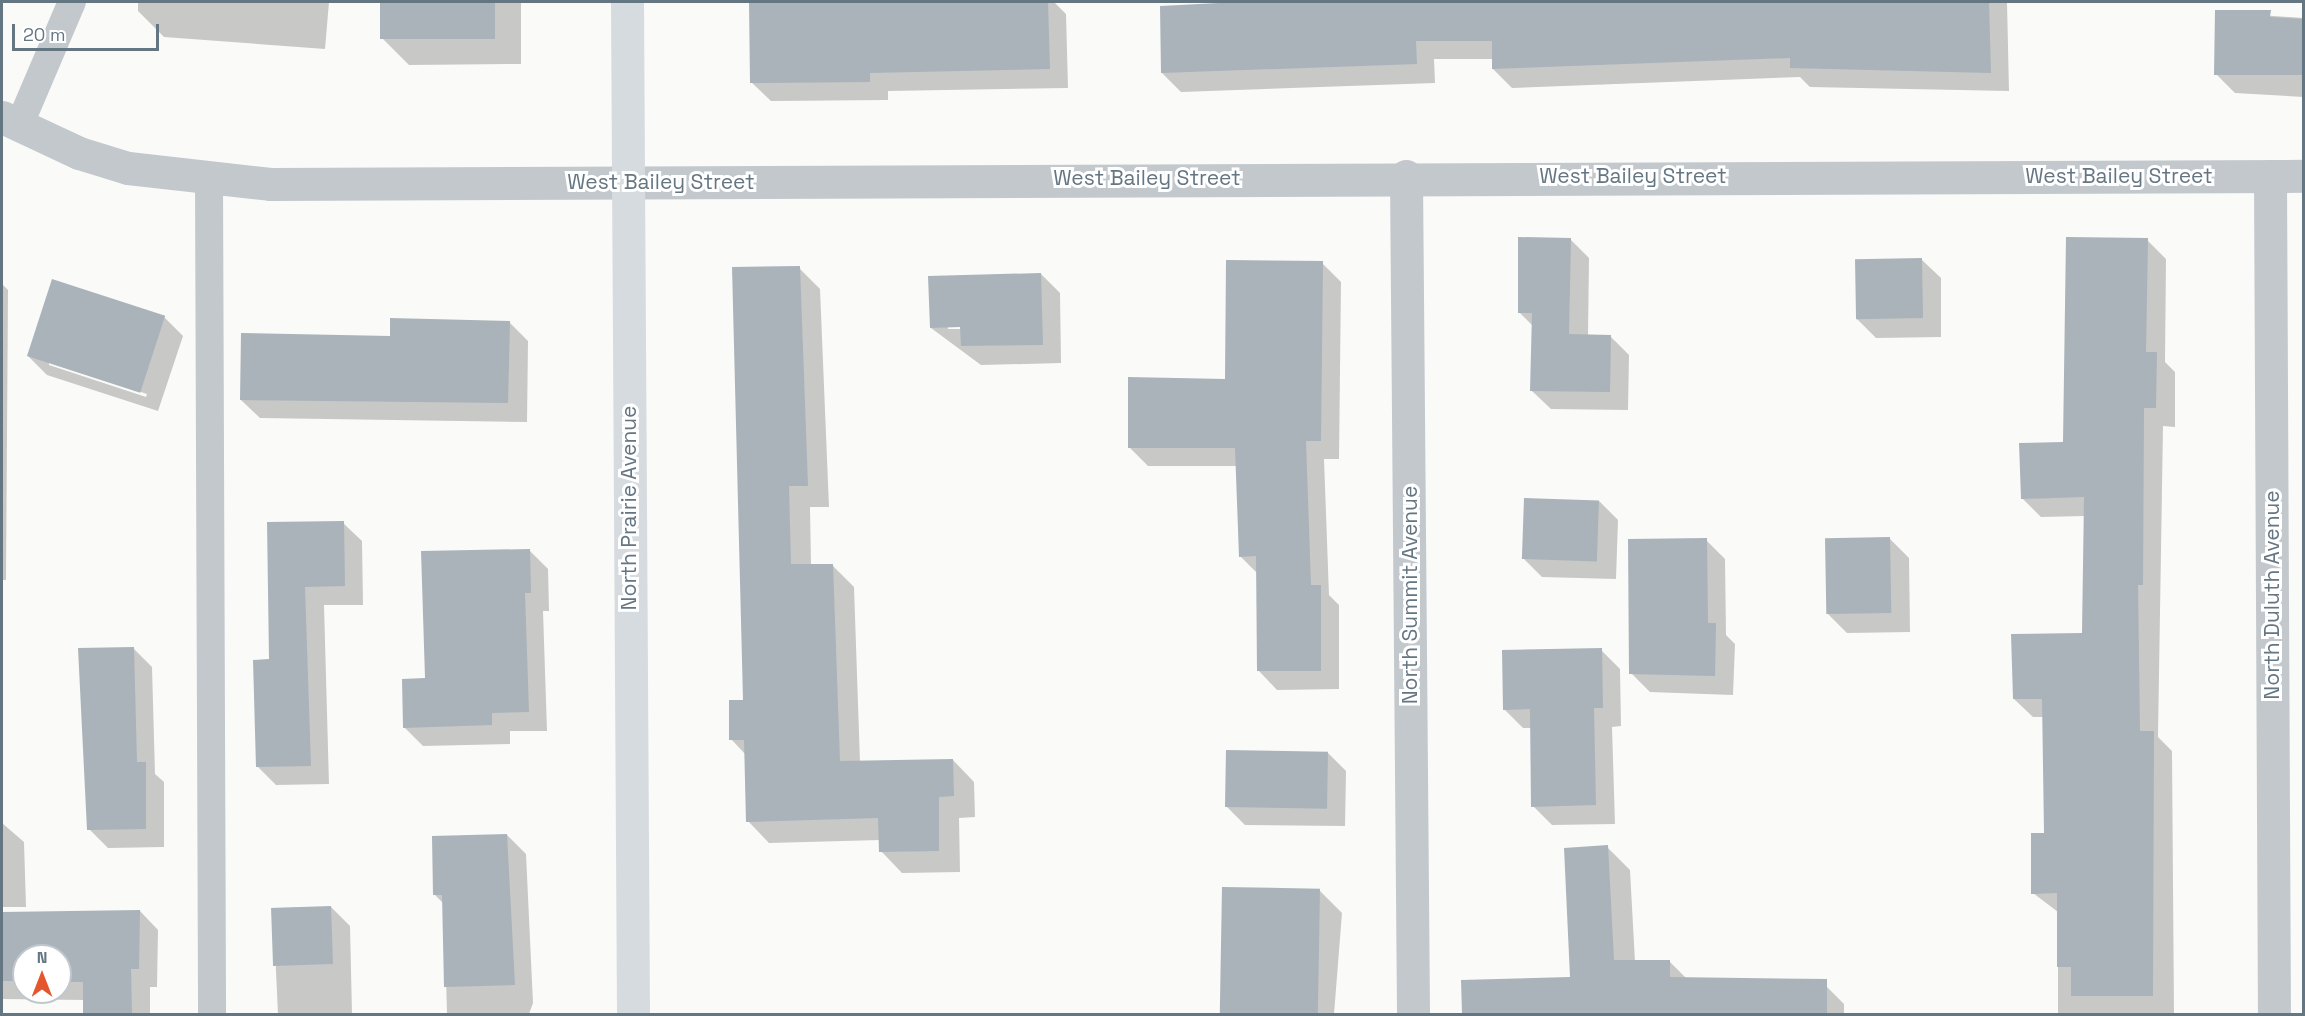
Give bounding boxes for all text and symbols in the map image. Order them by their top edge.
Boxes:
scale bar [15,12,162,50]
text: 20 m [23,23,66,46]
street label: West Bailey Street [1539,163,1727,189]
street label: West Bailey Street [2025,163,2213,189]
street label: West Bailey Street [1053,165,1241,191]
street label: West Bailey Street [567,169,755,195]
street label: North Prairie Avenue [616,405,642,611]
street label: North Summit Avenue [1397,486,1423,704]
street label: North Duluth Avenue [2259,490,2285,700]
north arrow [12,944,72,1004]
text: N [37,947,47,968]

